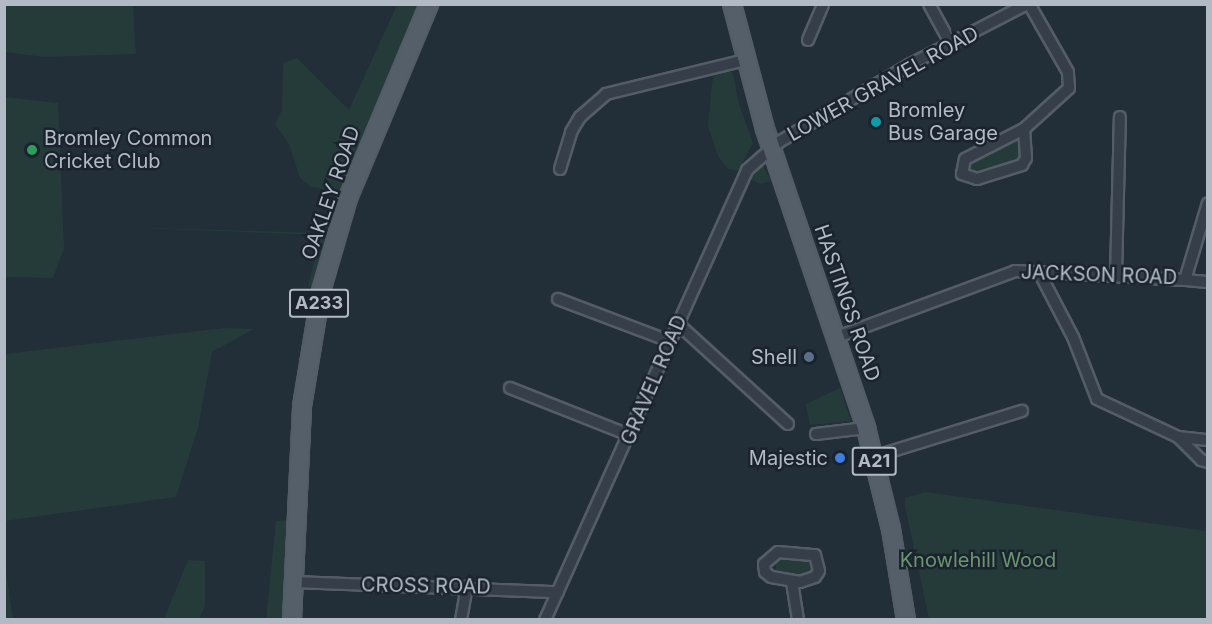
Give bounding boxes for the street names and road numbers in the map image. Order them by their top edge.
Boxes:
street label: LOWER GRAVEL ROAD [783,21,983,147]
street label: OAKLEY ROAD [297,123,365,263]
street label: HASTINGS ROAD [809,222,885,384]
street label: JACKSON ROAD [1020,260,1178,290]
road number: A233 [288,288,350,318]
street label: GRAVEL ROAD [616,311,692,449]
road number: A21 [852,446,896,476]
street label: CROSS ROAD [361,573,491,599]

